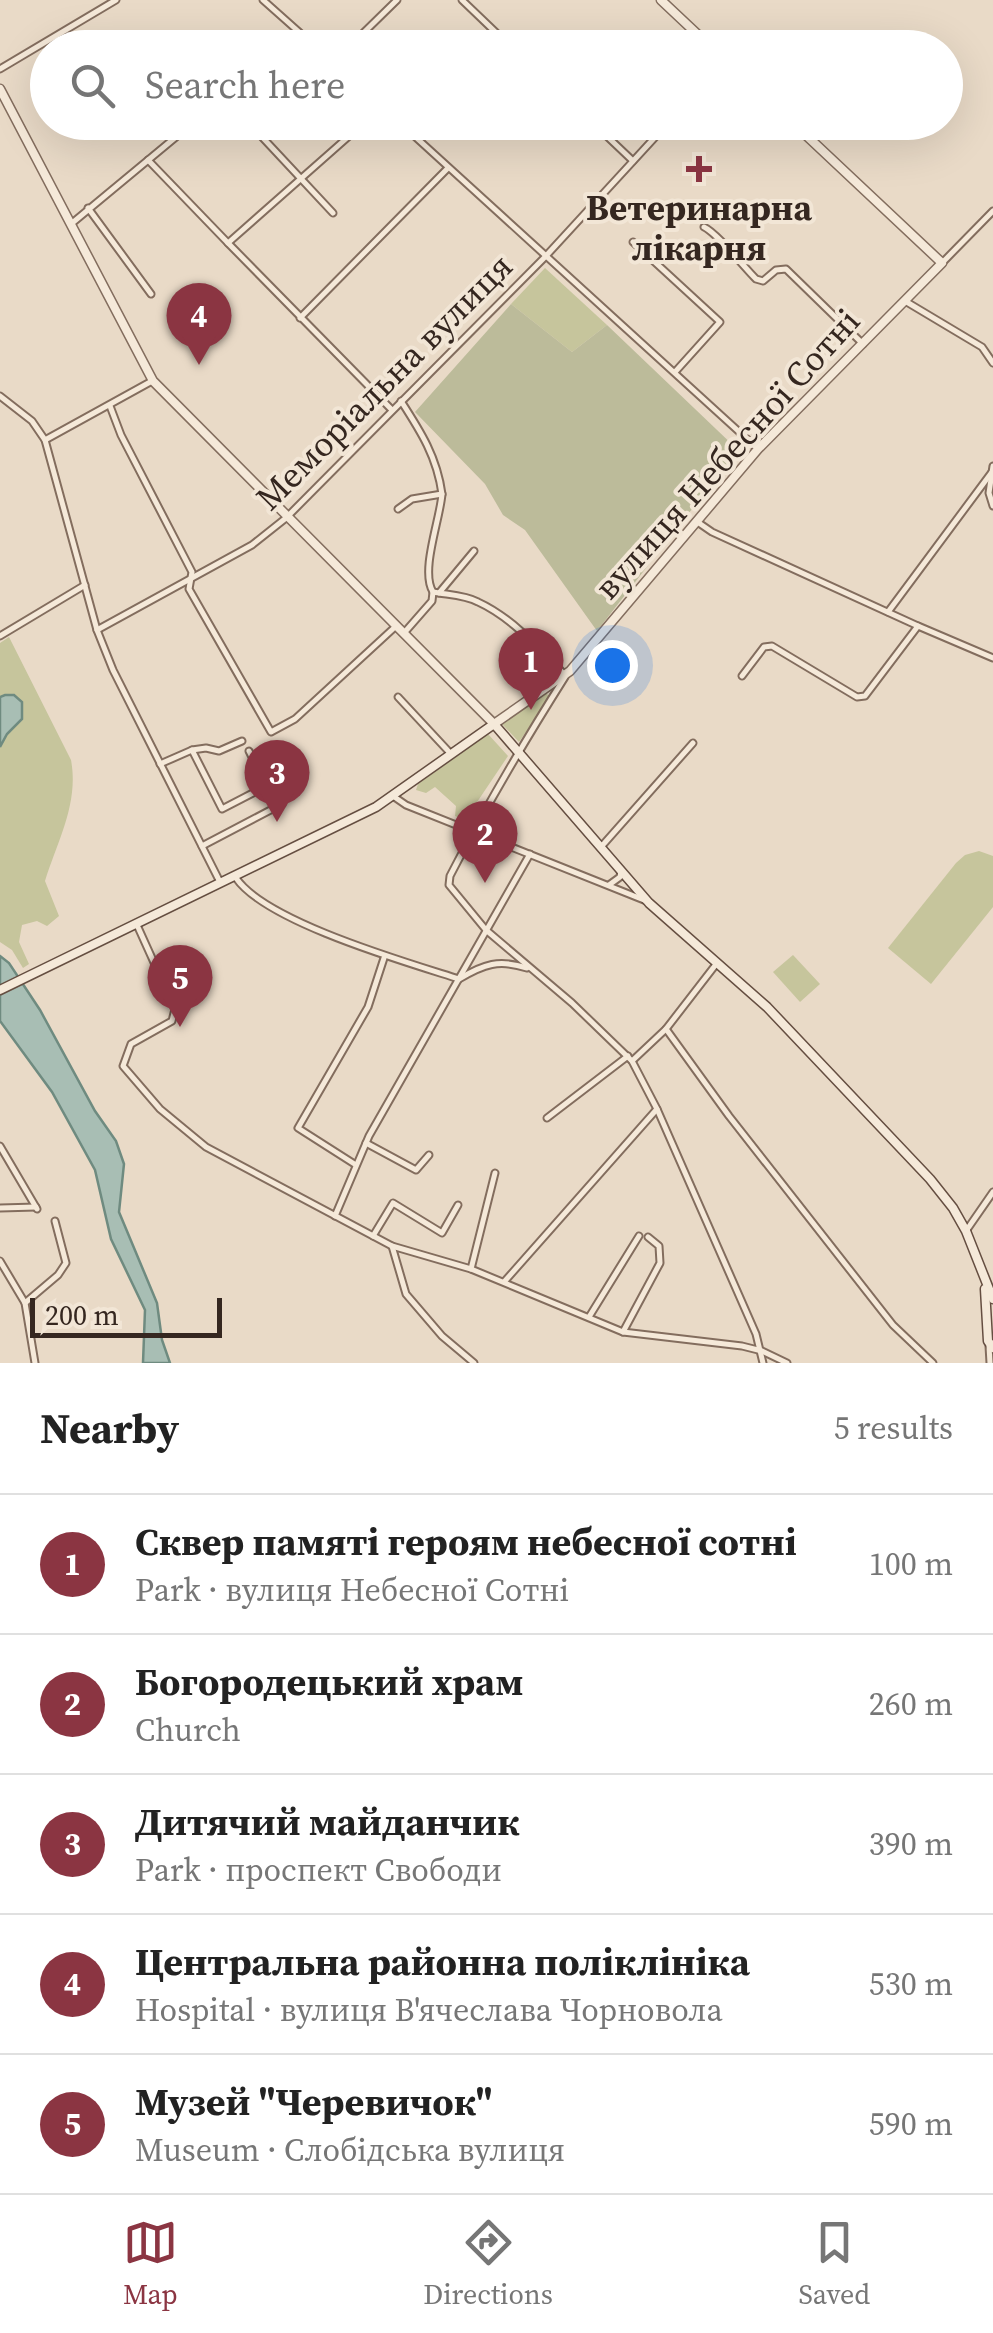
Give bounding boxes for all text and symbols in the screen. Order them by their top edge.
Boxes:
search box [30,30,963,140]
icon: search [65,58,120,113]
text: Search here [145,59,345,111]
marker: Ветеринарна лікарня [686,156,712,182]
place label: Ветеринарна лікарня [586,184,812,272]
street label: Меморіальна вулиця [245,243,523,521]
pin: 4 [166,282,232,365]
street label: вулиця Небесної Сотні [583,298,871,610]
pin: 1 [498,628,564,710]
your location [587,640,638,691]
pin: 3 [244,740,310,822]
pin: 2 [452,800,518,883]
pin: 5 [148,944,212,1027]
scale bar [30,1293,222,1338]
text: 200 m [45,1296,119,1334]
text: Nearby [40,1399,179,1457]
text: 5 results [834,1406,953,1450]
text: Сквер памяті героям небесної сотні [135,1516,797,1568]
text: 1 [64,1542,81,1586]
text: 100 m [869,1542,953,1586]
text: Park · вулиця Небесної Сотні [135,1568,569,1612]
text: Богородецький храм [135,1656,523,1708]
text: 2 [64,1682,81,1726]
text: 260 m [869,1682,953,1726]
text: Church [135,1708,241,1752]
text: Дитячий майданчик [135,1796,519,1848]
text: 3 [64,1822,81,1866]
text: 390 m [869,1822,953,1866]
text: Park · проспект Свободи [135,1848,502,1892]
text: Центральна районна поліклініка [135,1936,750,1988]
text: 4 [64,1962,81,2006]
text: 530 m [869,1962,953,2006]
text: Hospital · вулиця В'ячеслава Чорновола [135,1988,723,2032]
text: Музей "Черевичок" [135,2076,492,2128]
text: 5 [64,2102,81,2146]
text: 590 m [869,2102,953,2146]
text: Museum · Слобідська вулиця [135,2128,565,2172]
tab: Map [123,2215,178,2313]
tab: Directions [423,2215,553,2313]
tab: Saved [798,2215,870,2313]

